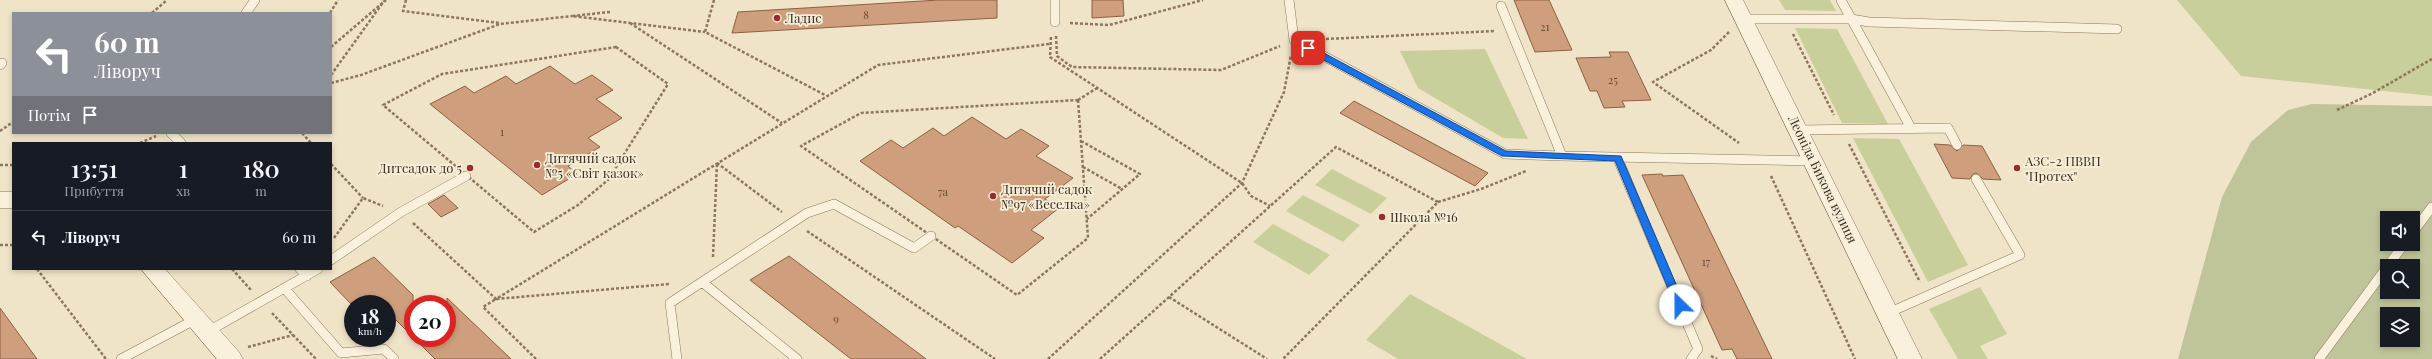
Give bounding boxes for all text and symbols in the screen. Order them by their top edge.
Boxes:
house number: 8 [863,7,869,22]
place label: Ладис [784,9,822,26]
marker: Ладис [772,13,782,23]
house number: 21 [1540,19,1550,34]
text: 60 m [94,23,160,60]
icon: left [28,28,80,80]
pin [1291,31,1325,65]
icon: arrive [1297,37,1319,59]
text: Ліворуч [94,59,161,83]
house number: 25 [1608,72,1618,87]
icon: arrive [79,104,101,126]
text: Потім [28,105,71,125]
street label: Леоніда Бикова вулиця [1785,111,1862,246]
house number: 1 [500,124,504,139]
place label: Дитячий садок №5 «Світ казок» [545,149,644,181]
text: 13:51 [71,152,118,184]
text: 1 [179,152,188,184]
text: 180 [242,152,280,184]
place label: АЗС-2 ПВВП "Протех" [2024,152,2101,184]
place label: Дитсадок до 5 [379,159,462,176]
marker: Дитячий садок №5 «Світ казок» [532,160,542,170]
marker: Дитсадок до 5 [465,163,475,173]
marker: АЗС-2 ПВВП "Протех" [2012,163,2022,173]
place label: Дитячий садок №97 «Веселка» [1001,180,1093,212]
text: Прибуття [64,182,124,199]
text: хв [176,182,190,199]
text: m [255,182,267,199]
house number: 7а [938,184,948,199]
marker: Дитячий садок №97 «Веселка» [988,191,998,201]
place label: Школа №16 [1390,208,1458,225]
map controls [2380,211,2420,347]
button: sound [2380,211,2420,251]
marker: Школа №16 [1377,212,1387,222]
icon: left [28,226,50,248]
text: Ліворуч [62,227,120,247]
text: 60 m [282,227,316,247]
house number: 17 [1702,254,1711,269]
button: search [2380,259,2420,299]
position arrow [1659,284,1701,326]
speed limit sign: 20 [404,295,456,347]
text: 18 [361,302,379,329]
button: layers [2380,307,2420,347]
house number: 9 [833,311,839,326]
text: km/h [358,324,382,338]

